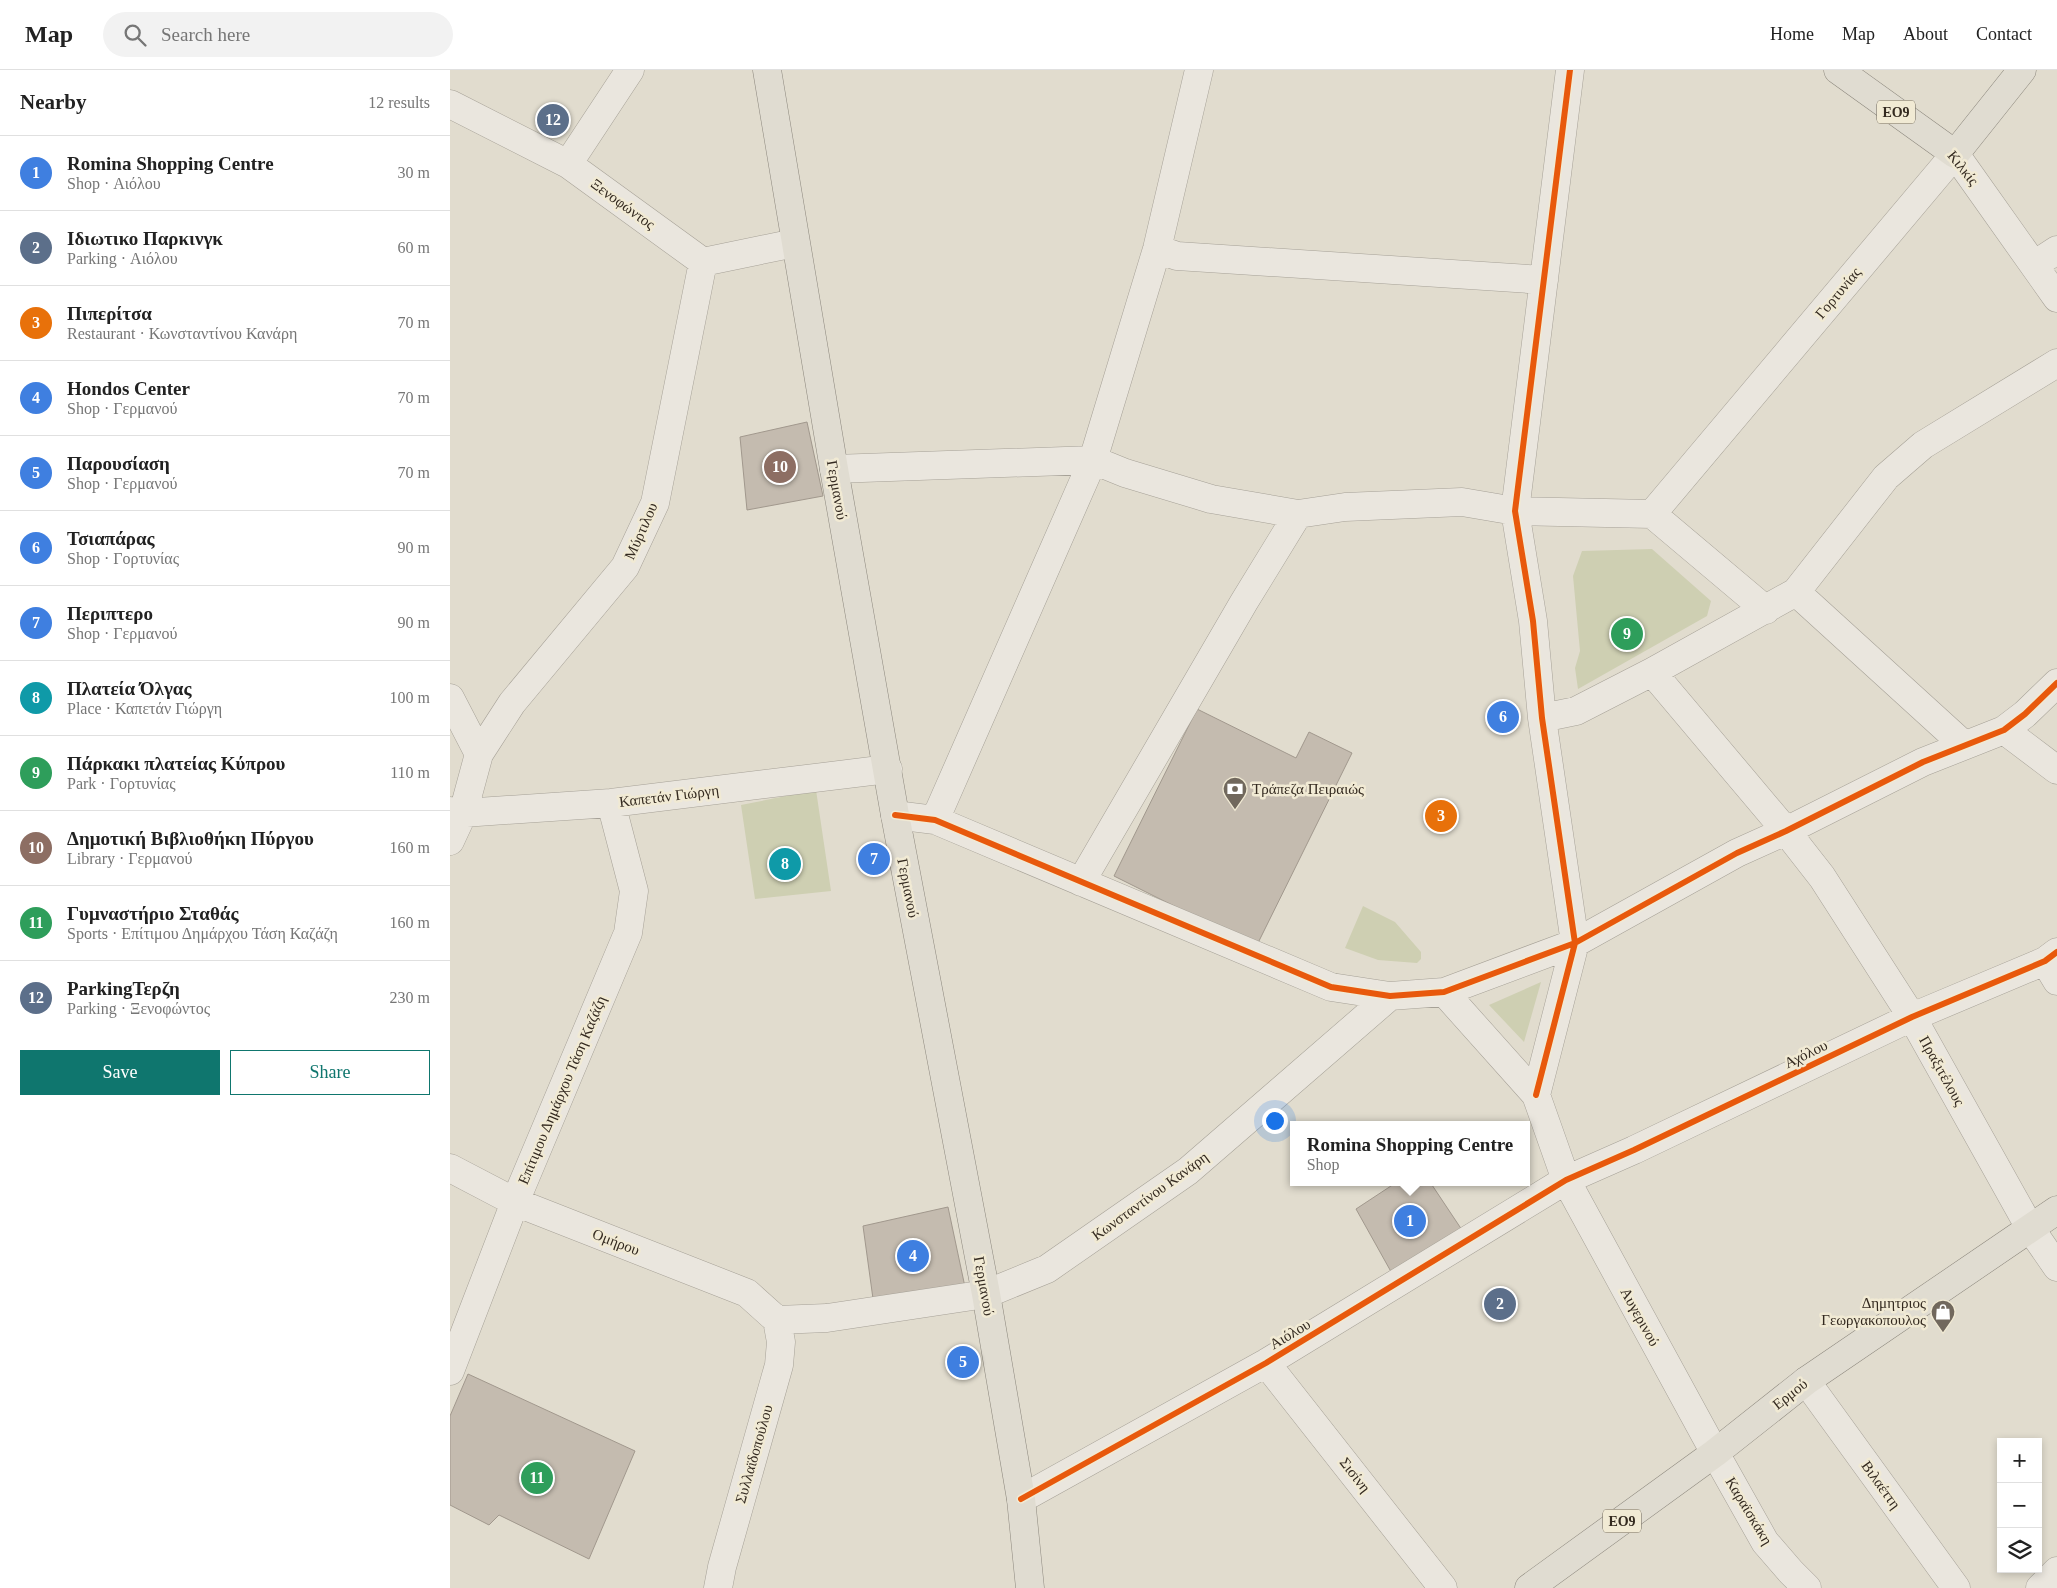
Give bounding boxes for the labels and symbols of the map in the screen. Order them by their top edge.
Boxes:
pin: 12 [537,101,569,139]
road number: ΕΟ9 [1877,101,1915,124]
street label: Κιλκίς [1944,148,1982,188]
street label: Ξενοφώντος [588,175,658,233]
street label: Γορτυνίας [1812,264,1864,322]
pin: 10 [764,448,796,486]
street label: Γερμανού [824,459,850,521]
street label: Μύρτιλου [621,500,661,562]
pin: 9 [1611,615,1643,653]
pin: 6 [1487,698,1519,736]
bank icon: Τράπεζα Πειραιώς [1222,776,1248,810]
place label: Τράπεζα Πειραιώς [1252,781,1364,797]
street label: Καπετάν Γιώργη [618,782,720,810]
pin: 3 [1425,797,1457,835]
pin: 7 [858,840,890,878]
pin: 8 [769,845,801,883]
street label: Γερμανού [894,857,922,919]
street label: Επίτιμου Δημάρχου Τάση Καζάζη [515,993,609,1187]
street label: Πραξιτέλους [1916,1033,1968,1109]
street label: Αχόλου [1782,1037,1830,1071]
your location [1262,1108,1288,1134]
street label: Κωνσταντίνου Κανάρη [1089,1148,1211,1243]
pin: 1 [1394,1202,1426,1240]
street label: Ομήρου [590,1226,642,1258]
pin: 4 [897,1237,929,1275]
street label: Γερμανού [971,1255,997,1317]
pin: 2 [1484,1285,1516,1323]
street label: Αυγερινού [1617,1285,1663,1349]
place label: Δημητριος Γεωργακοπουλος [1821,1295,1926,1328]
shop icon: Δημητριος Γεωργακοπουλος [1930,1299,1956,1333]
street label: Αιόλου [1267,1316,1313,1352]
pin: 5 [947,1343,979,1381]
street label: Ερμού [1769,1375,1811,1413]
street label: Συλλαϊδοπούλου [732,1403,776,1505]
street label: Σισίνη [1337,1455,1374,1496]
street label: Βιλαέττη [1858,1458,1904,1512]
pin: 11 [521,1459,553,1497]
street label: Καραϊσκάκη [1722,1474,1776,1548]
road number: ΕΟ9 [1603,1510,1641,1532]

